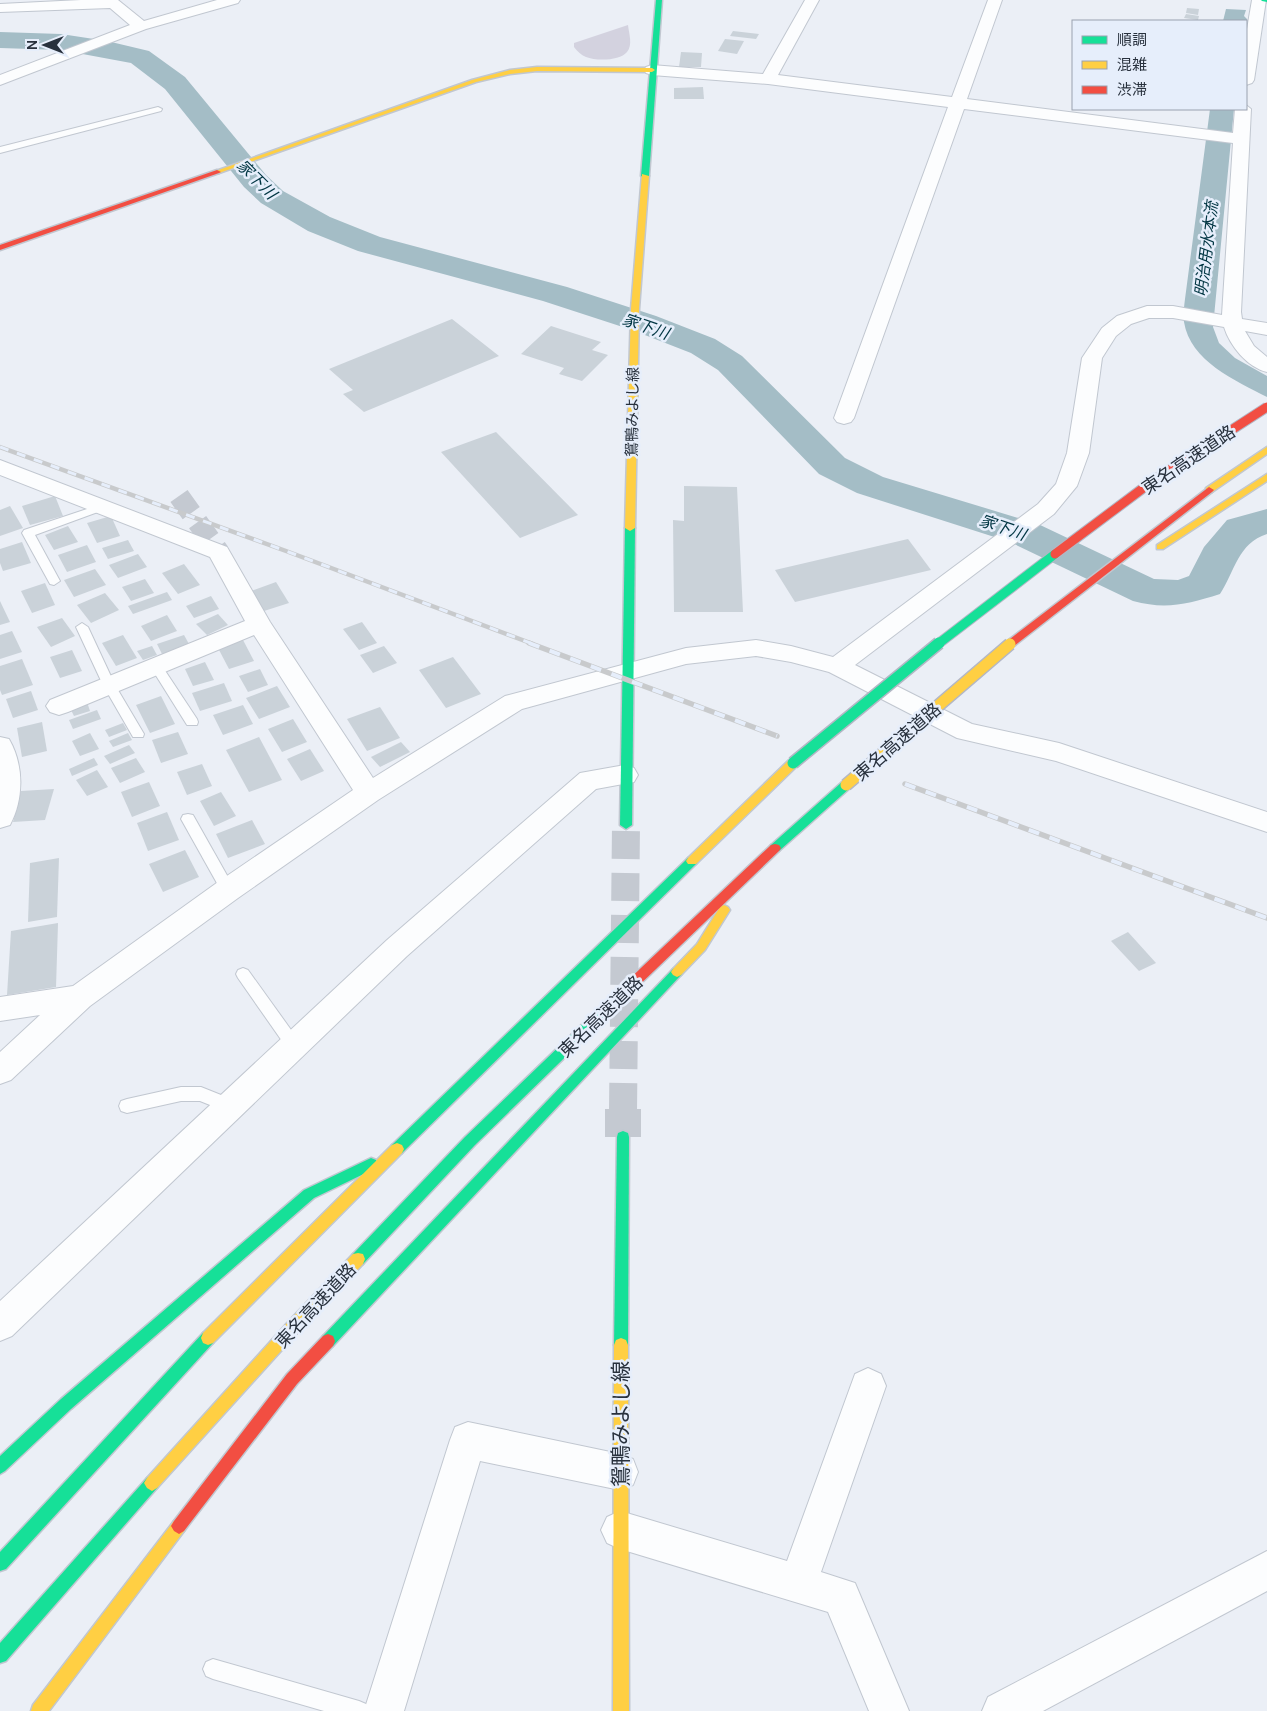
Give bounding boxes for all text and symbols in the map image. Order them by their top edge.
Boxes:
north arrow [20,20,70,70]
legend [1072,20,1247,110]
text: 順調 [1117,29,1147,50]
text: N [22,40,41,50]
text: 混雑 [1117,54,1147,75]
text: 渋滞 [1117,79,1147,100]
water label: 家下川 [232,154,283,205]
water label: 明治用水本流 [1189,197,1223,298]
water label: 家下川 [620,308,674,345]
street label: 鴛鴨みよし線 [621,367,643,457]
street label: 東名高速道路 [1137,419,1239,499]
water label: 家下川 [977,509,1031,546]
street label: 東名高速道路 [848,697,946,785]
street label: 東名高速道路 [553,970,647,1062]
street label: 東名高速道路 [269,1257,361,1353]
street label: 鴛鴨みよし線 [606,1361,634,1487]

